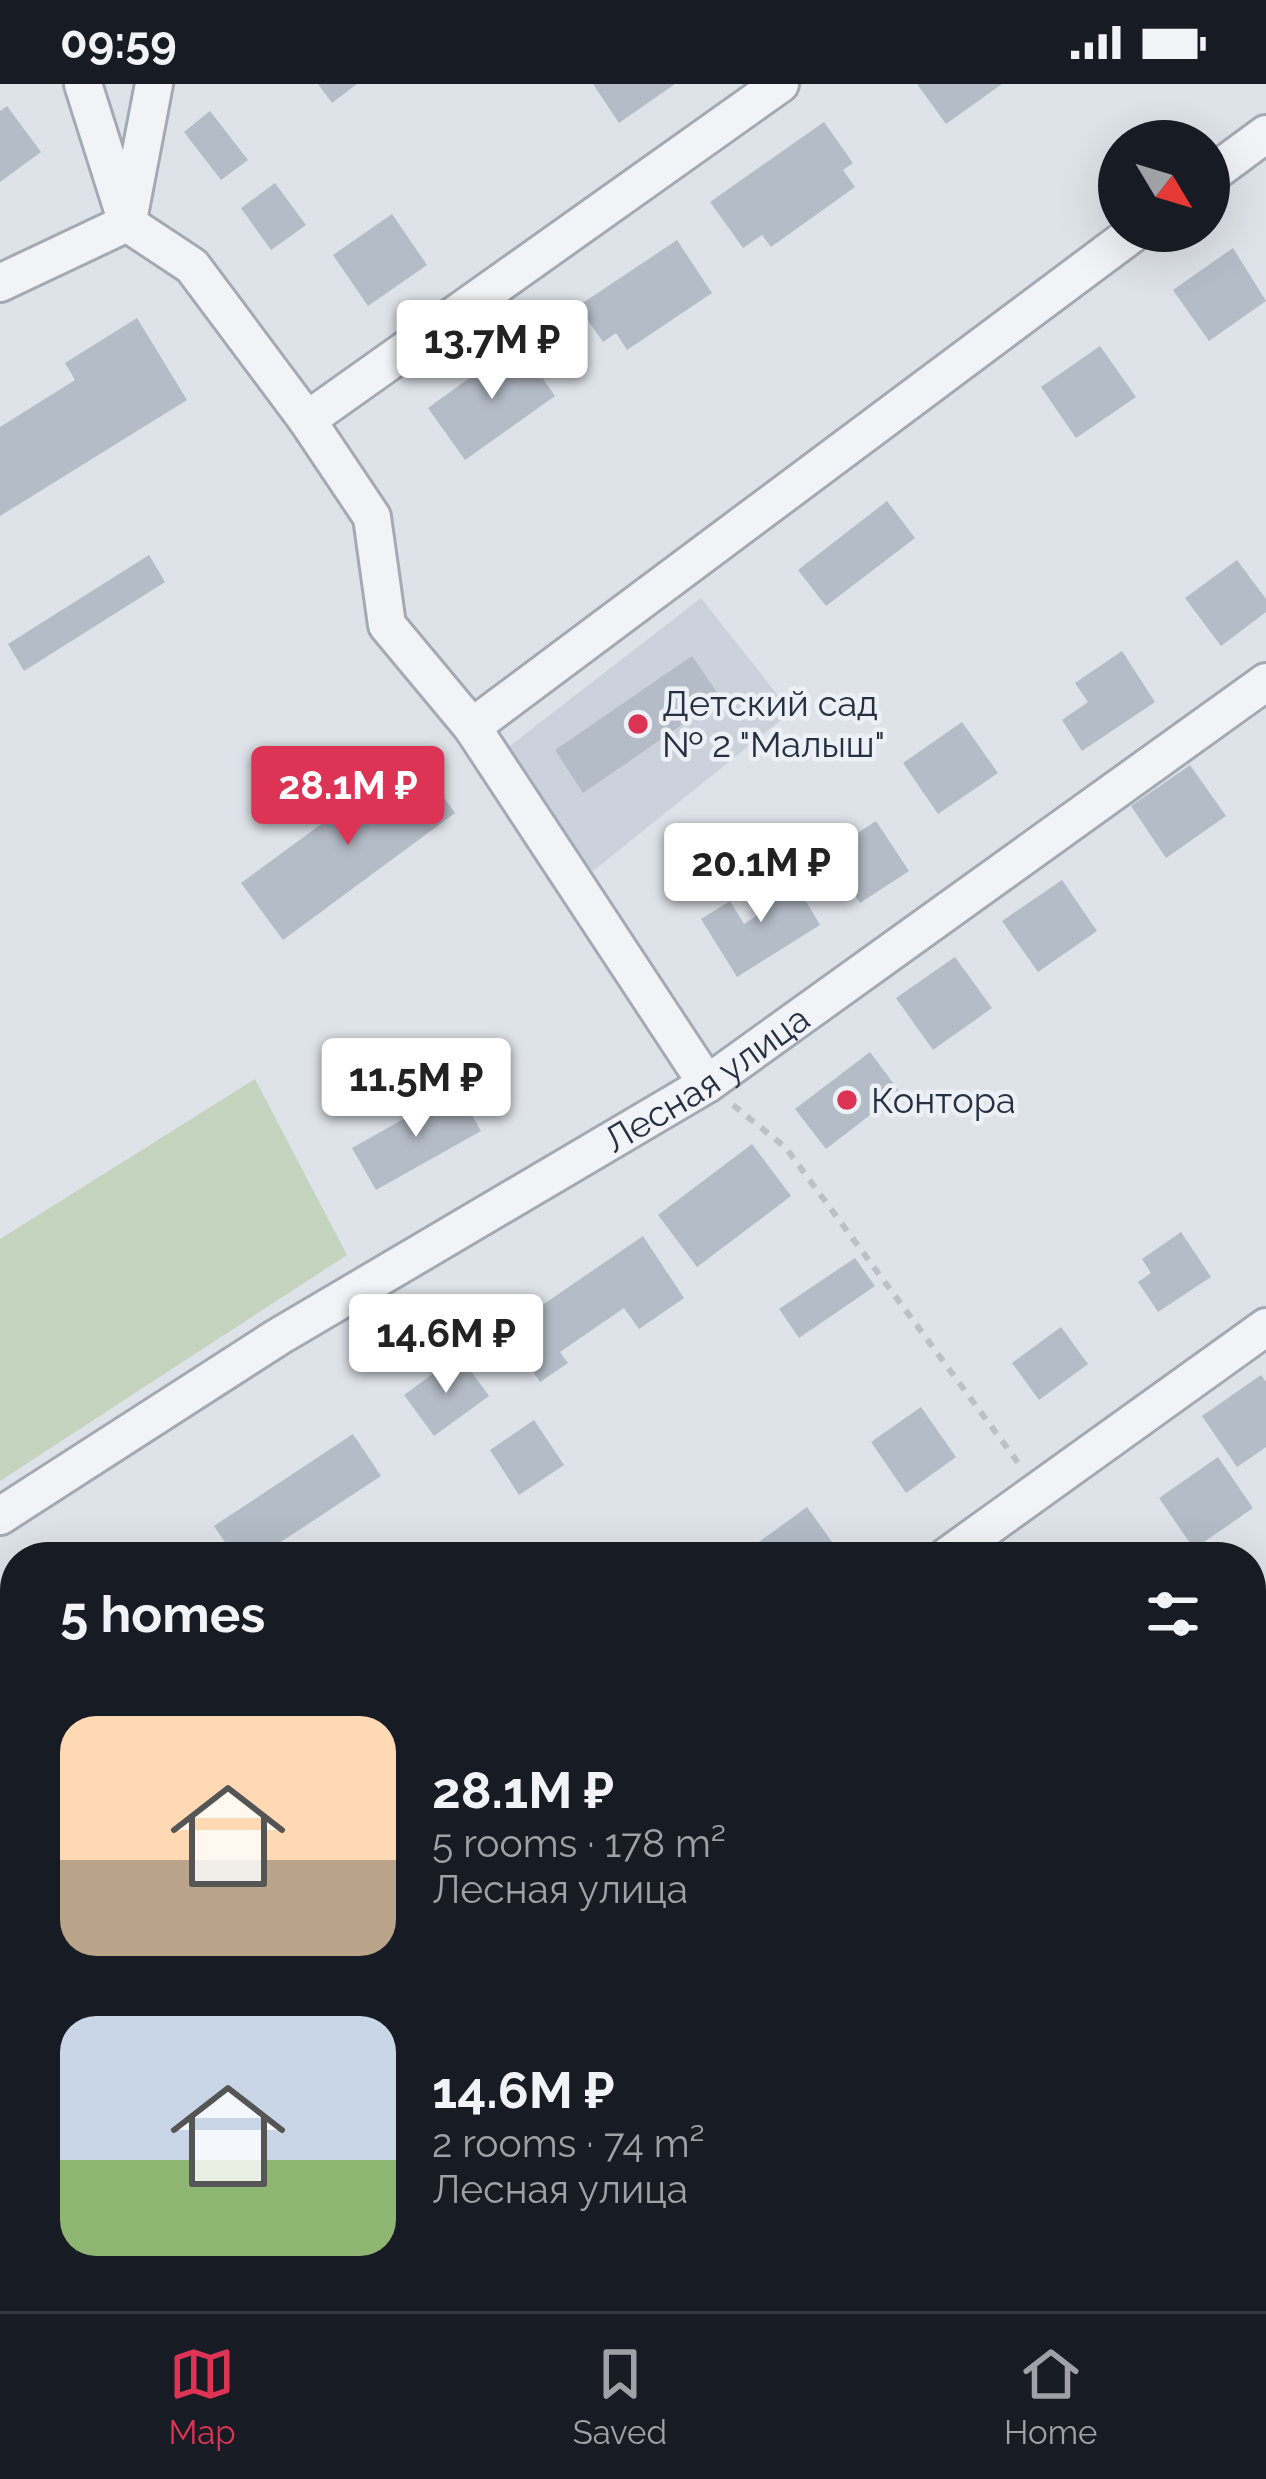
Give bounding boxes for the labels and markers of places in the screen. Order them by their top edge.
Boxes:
pin: 13.7M ₽ [381,300,603,402]
place label: Детский сад № 2 "Малыш" [662,682,885,765]
marker: Детский сад № 2 "Малыш" [625,711,651,737]
pin: 28.1M ₽ [237,746,459,848]
pin: 20.1M ₽ [650,823,872,925]
pin: 11.5M ₽ [305,1038,527,1140]
place label: Контора [871,1079,1016,1121]
marker: Контора [834,1087,860,1113]
pin: 14.6M ₽ [335,1294,557,1396]

